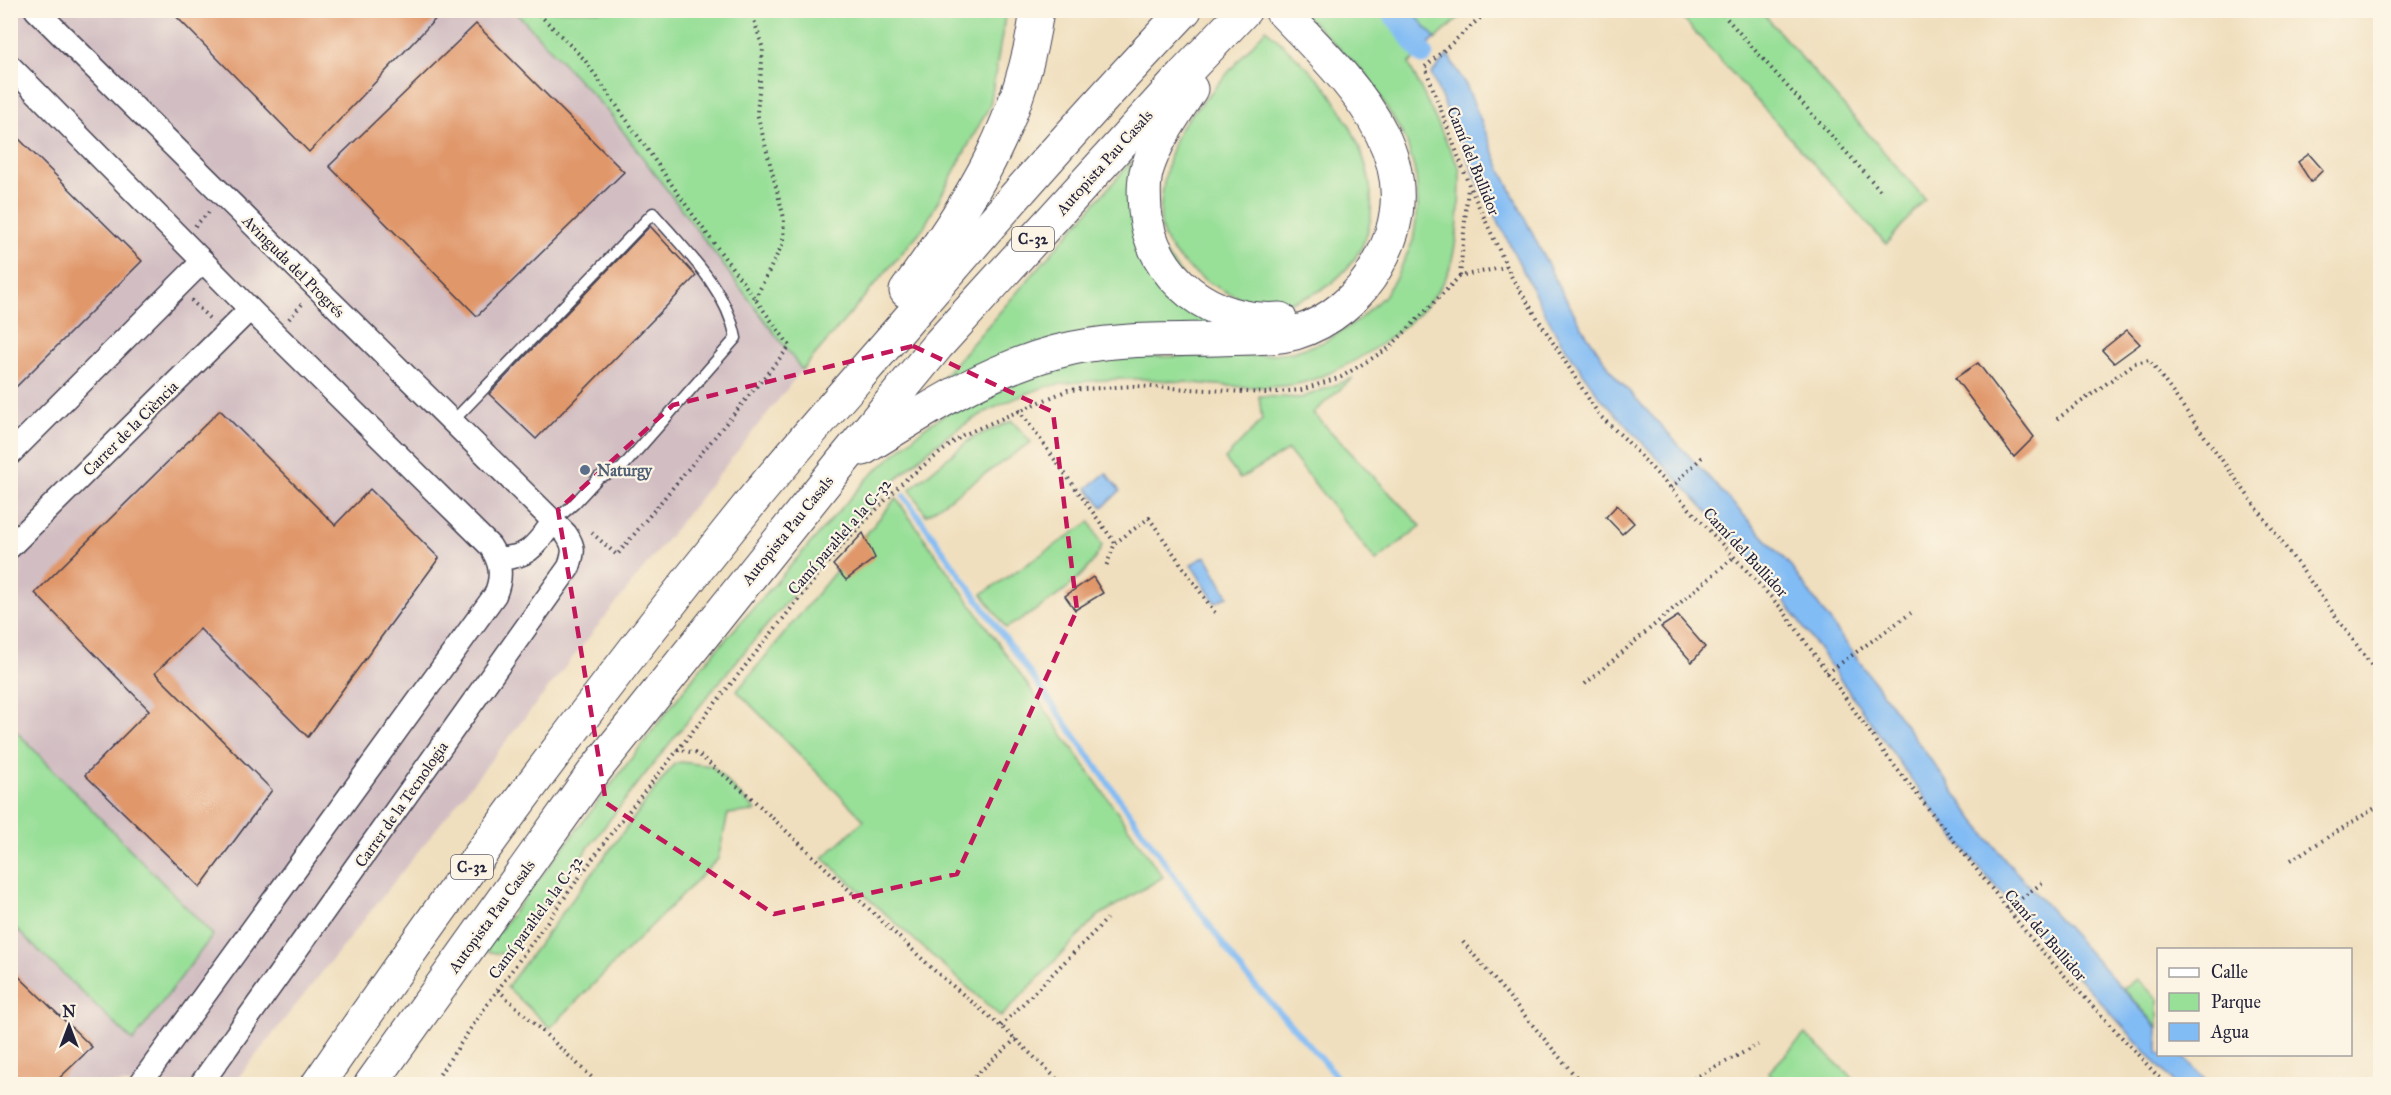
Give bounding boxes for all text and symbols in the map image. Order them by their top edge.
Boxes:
street label: Camí del Bullidor [1443,104,1504,218]
street label: Autopista Pau Casals [1051,106,1157,220]
street label: Avinguda del Progrés [237,211,349,322]
road number: C-32 [1012,227,1054,251]
street label: Carrer de la Ciència [79,377,182,480]
place label: Naturgy [597,461,654,481]
marker: Naturgy [578,463,592,477]
street label: Autopista Pau Casals [737,472,837,590]
street label: Camí paral·lel a la C-32 [784,474,895,598]
street label: Camí del Bullidor [1699,504,1792,601]
street label: Carrer de la Tecnologia [351,738,453,871]
street label: Camí paral·lel a la C-32 [484,852,587,983]
road number: C-32 [451,855,493,879]
street label: Autopista Pau Casals [443,856,539,977]
street label: Camí del Bullidor [2001,885,2091,985]
legend [2157,948,2352,1056]
text: Calle [2211,961,2248,983]
text: Parque [2211,991,2261,1014]
north arrow [39,996,99,1056]
text: N [62,1002,76,1021]
text: Agua [2210,1021,2249,1044]

